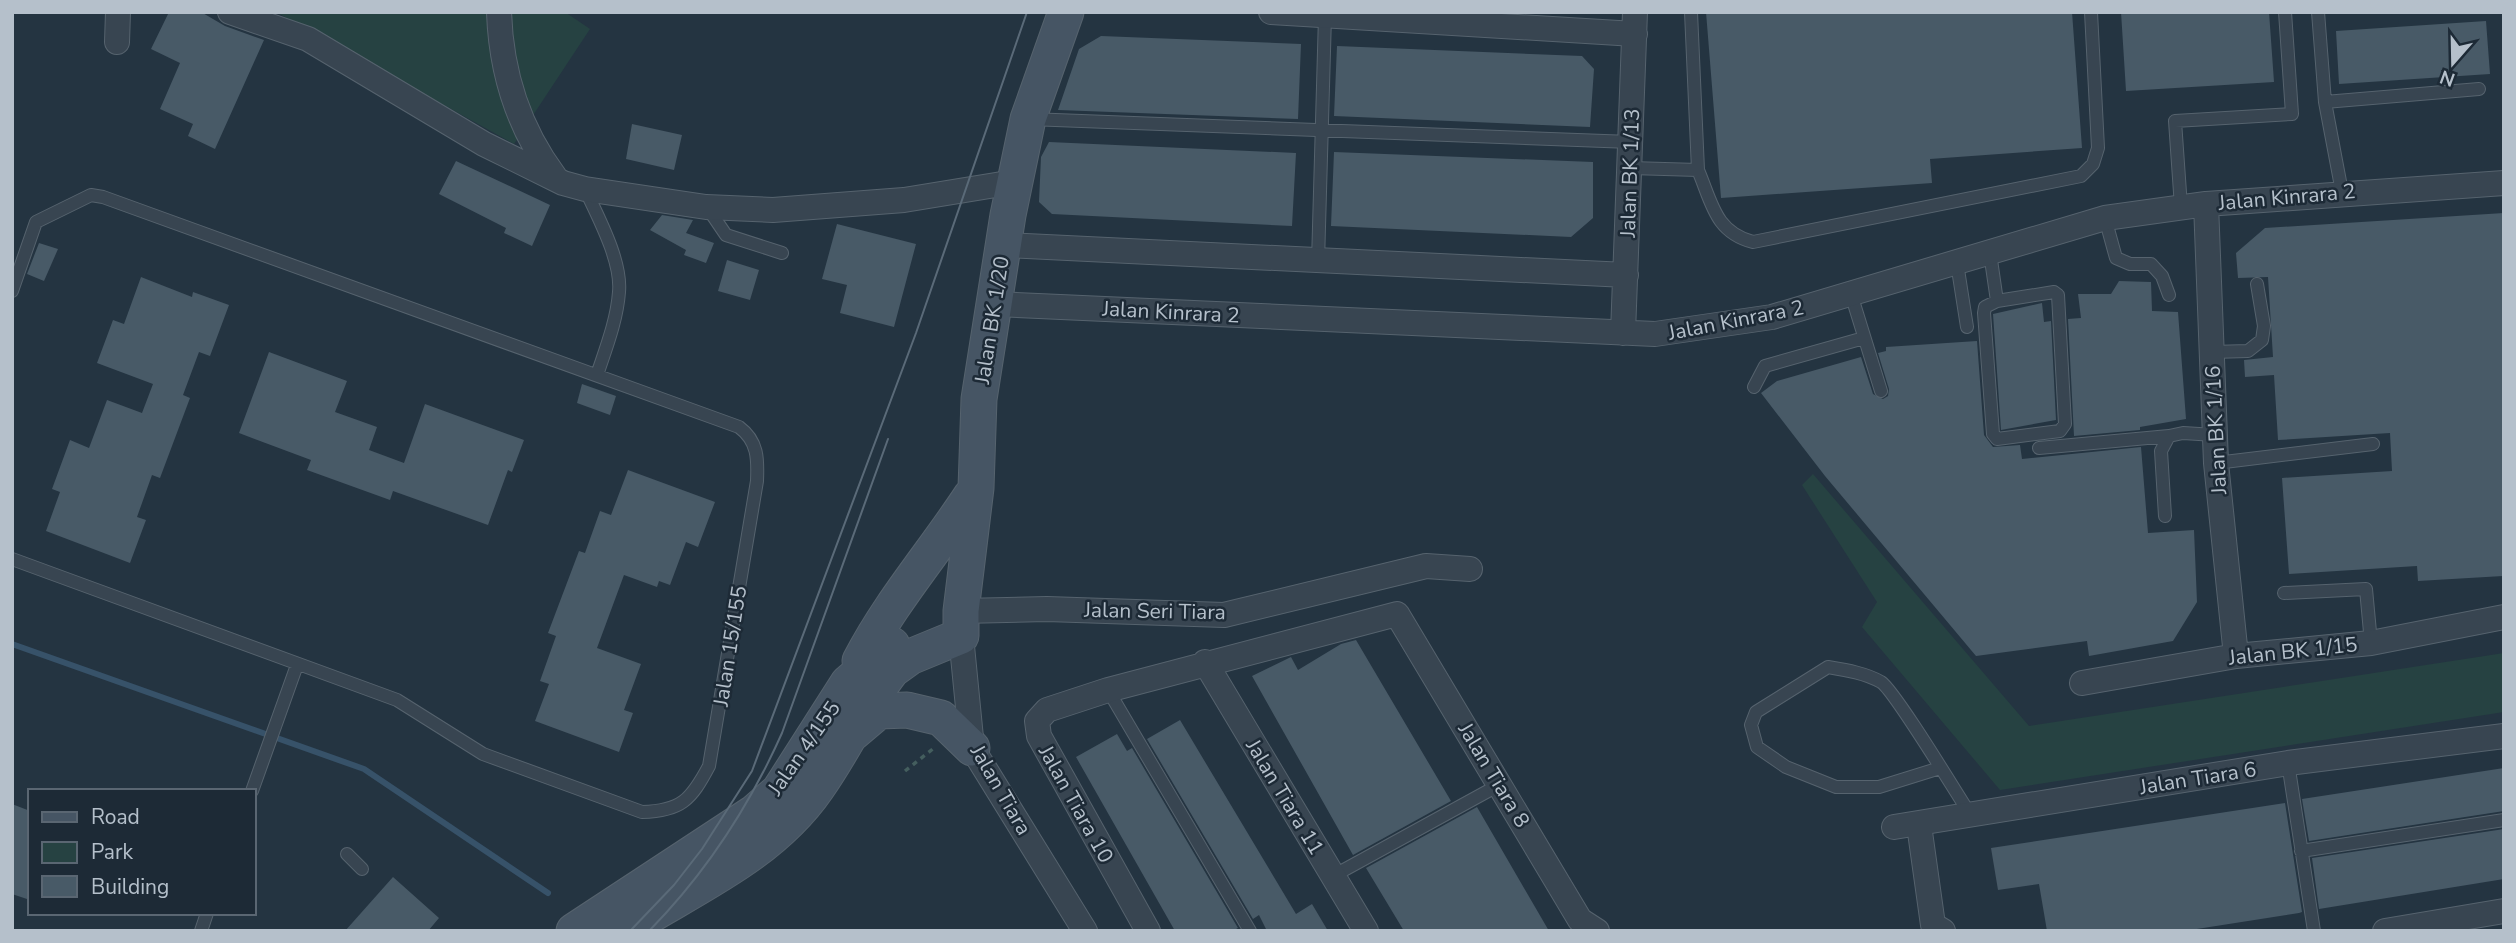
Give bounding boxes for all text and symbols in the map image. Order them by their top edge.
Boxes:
north arrow [2418,28,2488,98]
text: N [2436,63,2459,93]
street label: Jalan BK 1/13 [1614,108,1646,239]
street label: Jalan Kinrara 2 [2216,177,2357,217]
street label: Jalan BK 1/20 [968,254,1016,387]
street label: Jalan Kinrara 2 [1665,293,1806,347]
street label: Jalan Kinrara 2 [1101,294,1240,330]
street label: Jalan BK 1/16 [2199,365,2233,496]
street label: Jalan 15/155 [707,584,753,709]
street label: Jalan Seri Tiara [1083,596,1226,626]
street label: Jalan BK 1/15 [2226,630,2359,672]
street label: Jalan 4/155 [761,695,847,801]
street label: Jalan Tiara 8 [1451,716,1536,833]
street label: Jalan Tiara 11 [1239,733,1331,860]
street label: Jalan Tiara [963,739,1038,840]
street label: Jalan Tiara 10 [1032,739,1120,868]
street label: Jalan Tiara 6 [2137,755,2258,801]
legend [28,789,256,915]
text: Road [91,803,140,831]
text: Park [91,838,133,866]
text: Building [91,873,169,901]

